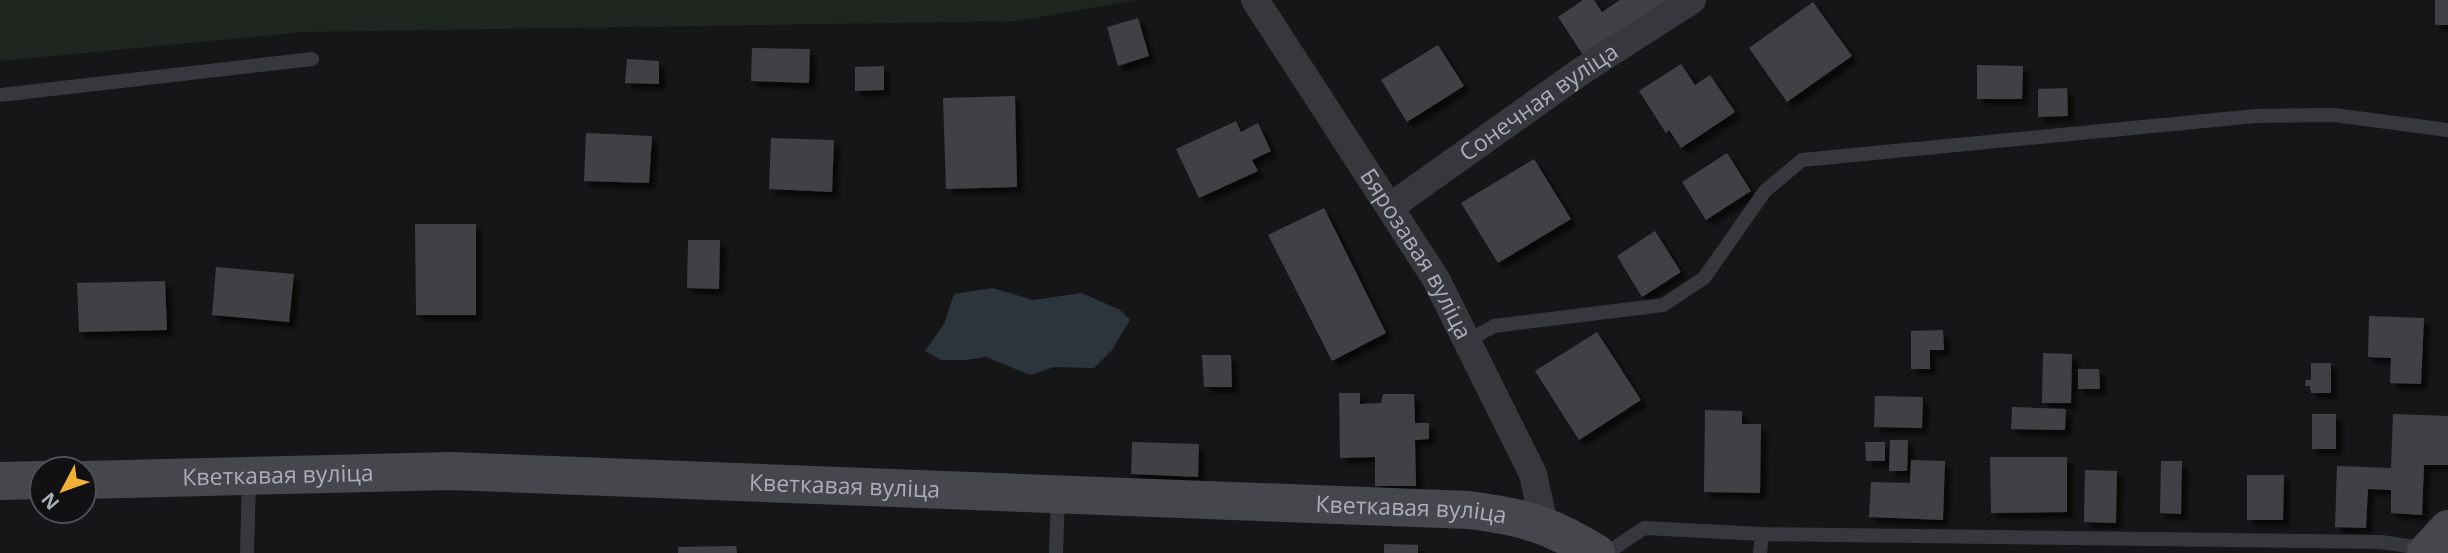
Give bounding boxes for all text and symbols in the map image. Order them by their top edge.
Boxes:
street label: Сонечная вуліца [1452,35,1624,168]
street label: Бярозавая вуліца [1353,162,1480,344]
north arrow [28,455,98,525]
street label: Кветкавая вуліца [182,456,374,493]
street label: Кветкавая вуліца [748,465,941,505]
text: N [35,487,65,516]
street label: Кветкавая вуліца [1315,487,1510,531]

